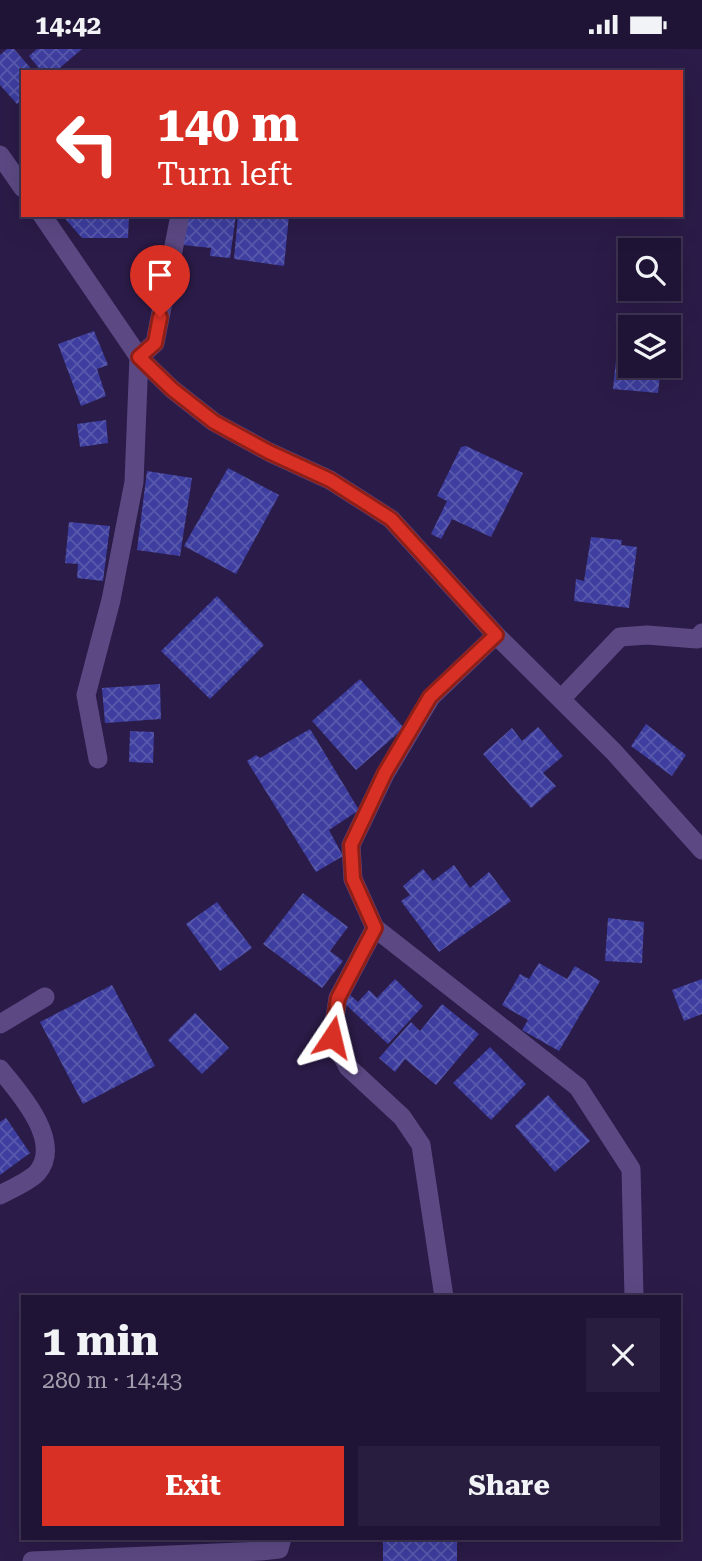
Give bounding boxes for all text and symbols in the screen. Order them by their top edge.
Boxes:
text: 14:42 [35,10,101,40]
text: 140 m [157,96,299,153]
icon: left [42,98,133,189]
text: Turn left [157,155,292,193]
map controls [618,238,681,378]
button: search [618,238,681,301]
pin [130,245,190,317]
icon: arrive [141,256,179,294]
button: layers [618,315,681,378]
position arrow [295,1000,369,1074]
text: 1 min [42,1316,159,1365]
button: close [586,1318,660,1392]
text: 280 m · 14:43 [42,1367,182,1394]
button: Exit [42,1446,344,1526]
button: Share [358,1446,660,1526]

